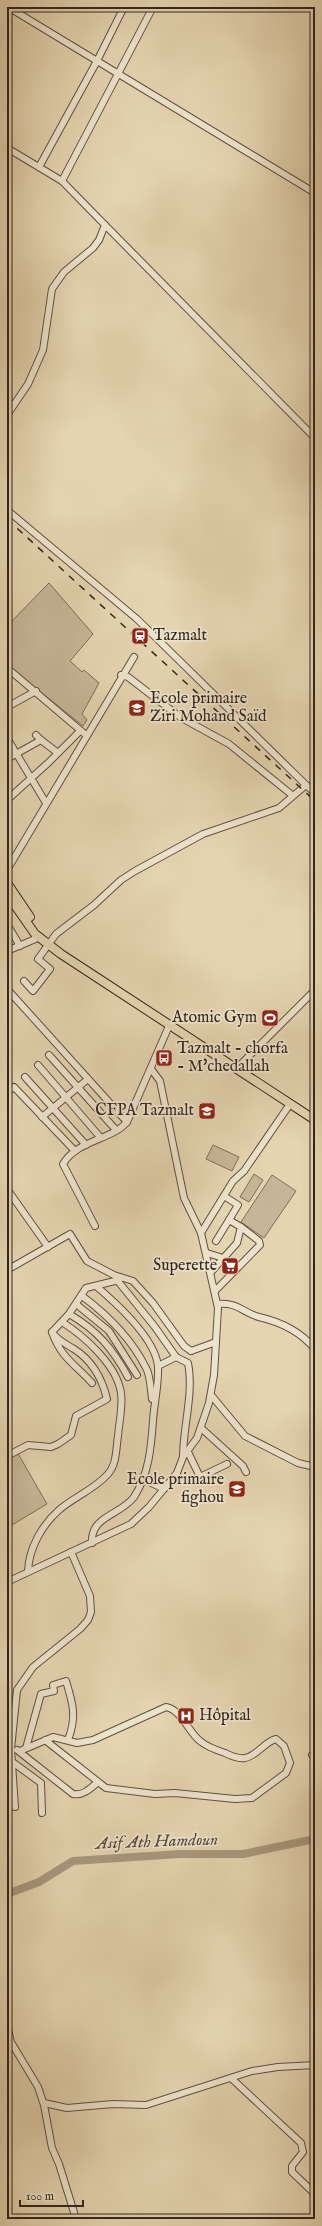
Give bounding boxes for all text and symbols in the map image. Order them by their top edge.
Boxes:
station icon: Tazmalt [130,626,150,646]
place label: Tazmalt [153,626,207,646]
place label: Ecole primaire Ziri Mohand Saïd [150,689,267,727]
school or university icon: Ecole primaire Ziri Mohand Saïd [127,698,147,718]
place label: Atomic Gym [171,1008,257,1028]
sports icon: Atomic Gym [260,1008,280,1028]
place label: Tazmalt - chorfa - M'chedallah [177,1039,288,1077]
bus stop icon: Tazmalt - chorfa - M'chedallah [154,1048,174,1068]
place label: CFPA Tazmalt [95,1101,195,1121]
school or university icon: CFPA Tazmalt [197,1101,217,1121]
place label: Superette [153,1256,217,1276]
supermarket icon: Superette [220,1256,240,1276]
place label: Ecole primaire fighou [127,1470,224,1508]
school or university icon: Ecole primaire fighou [227,1479,247,1499]
hospital icon: Hôpital [176,1706,196,1726]
place label: Hôpital [199,1706,251,1726]
water label: Asif Ath Hamdoun [94,1829,218,1855]
scale bar [20,2182,83,2208]
text: 100 m [26,2189,54,2204]

